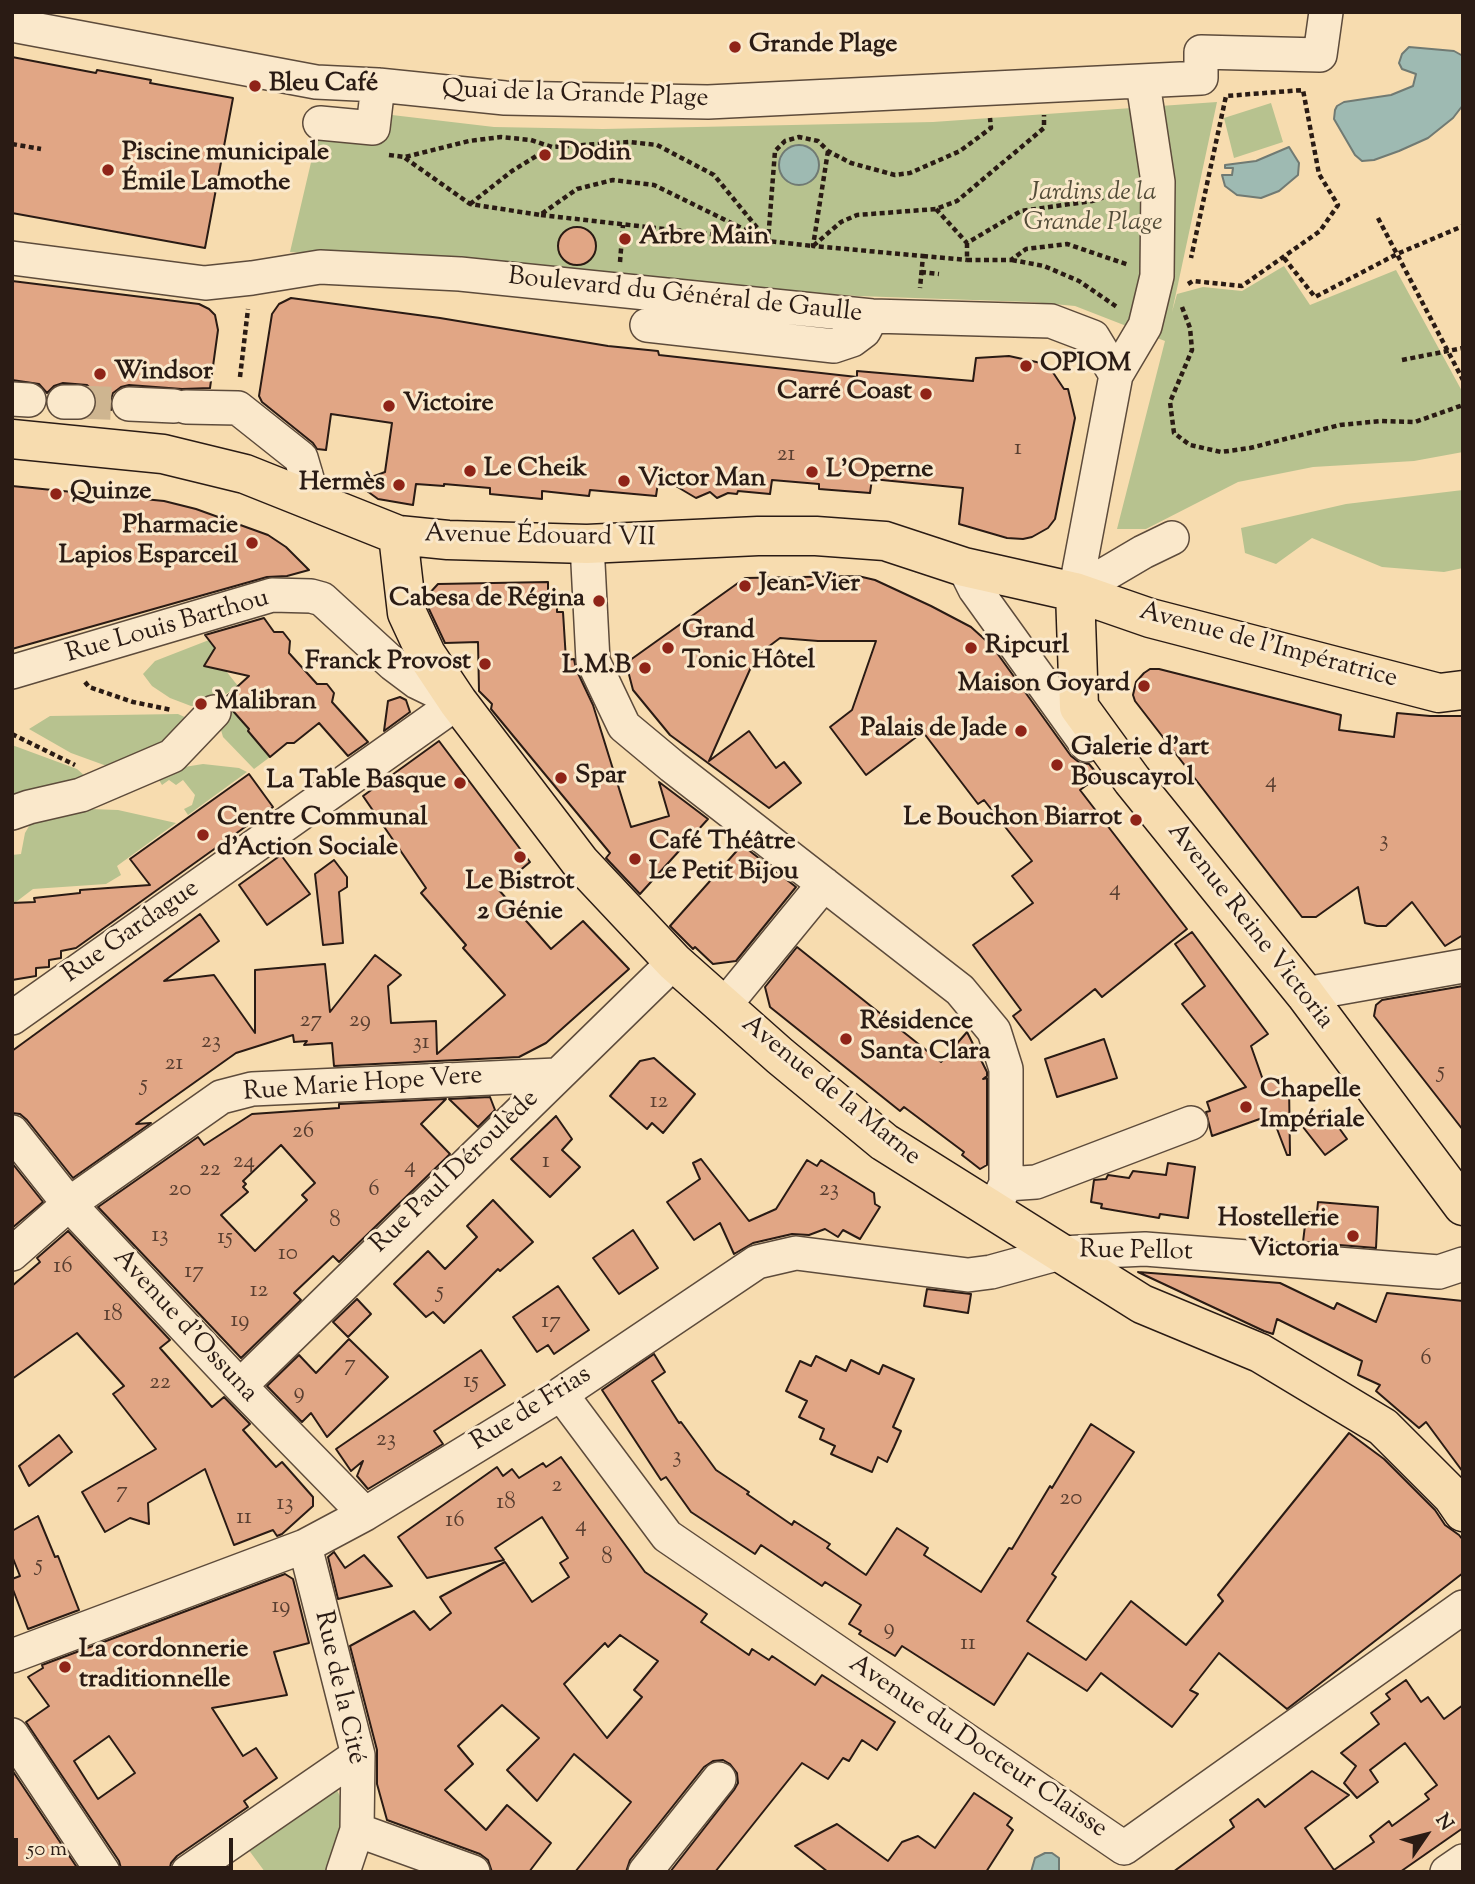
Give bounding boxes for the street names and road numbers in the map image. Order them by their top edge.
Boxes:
street label: Quai de la Grande Plage [441,76,709,116]
street label: Boulevard du Général de Gaulle [506,263,864,331]
street label: Avenue Édouard VII [424,520,656,556]
street label: Rue Louis Barthou [63,584,273,672]
street label: Avenue de l'Impératrice [1136,598,1400,696]
street label: Avenue Reine Victoria [1159,818,1339,1036]
street label: Rue Gardague [58,875,206,991]
street label: Avenue de la Marne [734,1010,926,1174]
street label: Rue Marie Hope Vere [242,1062,484,1110]
street label: Rue Paul Déroulède [365,1085,547,1261]
street label: Rue Pellot [1079,1236,1193,1270]
street label: Avenue d'Ossuna [105,1244,263,1410]
street label: Rue de Frias [466,1361,598,1459]
street label: Rue de la Cité [305,1608,371,1768]
street label: Avenue du Docteur Claisse [842,1650,1112,1846]

